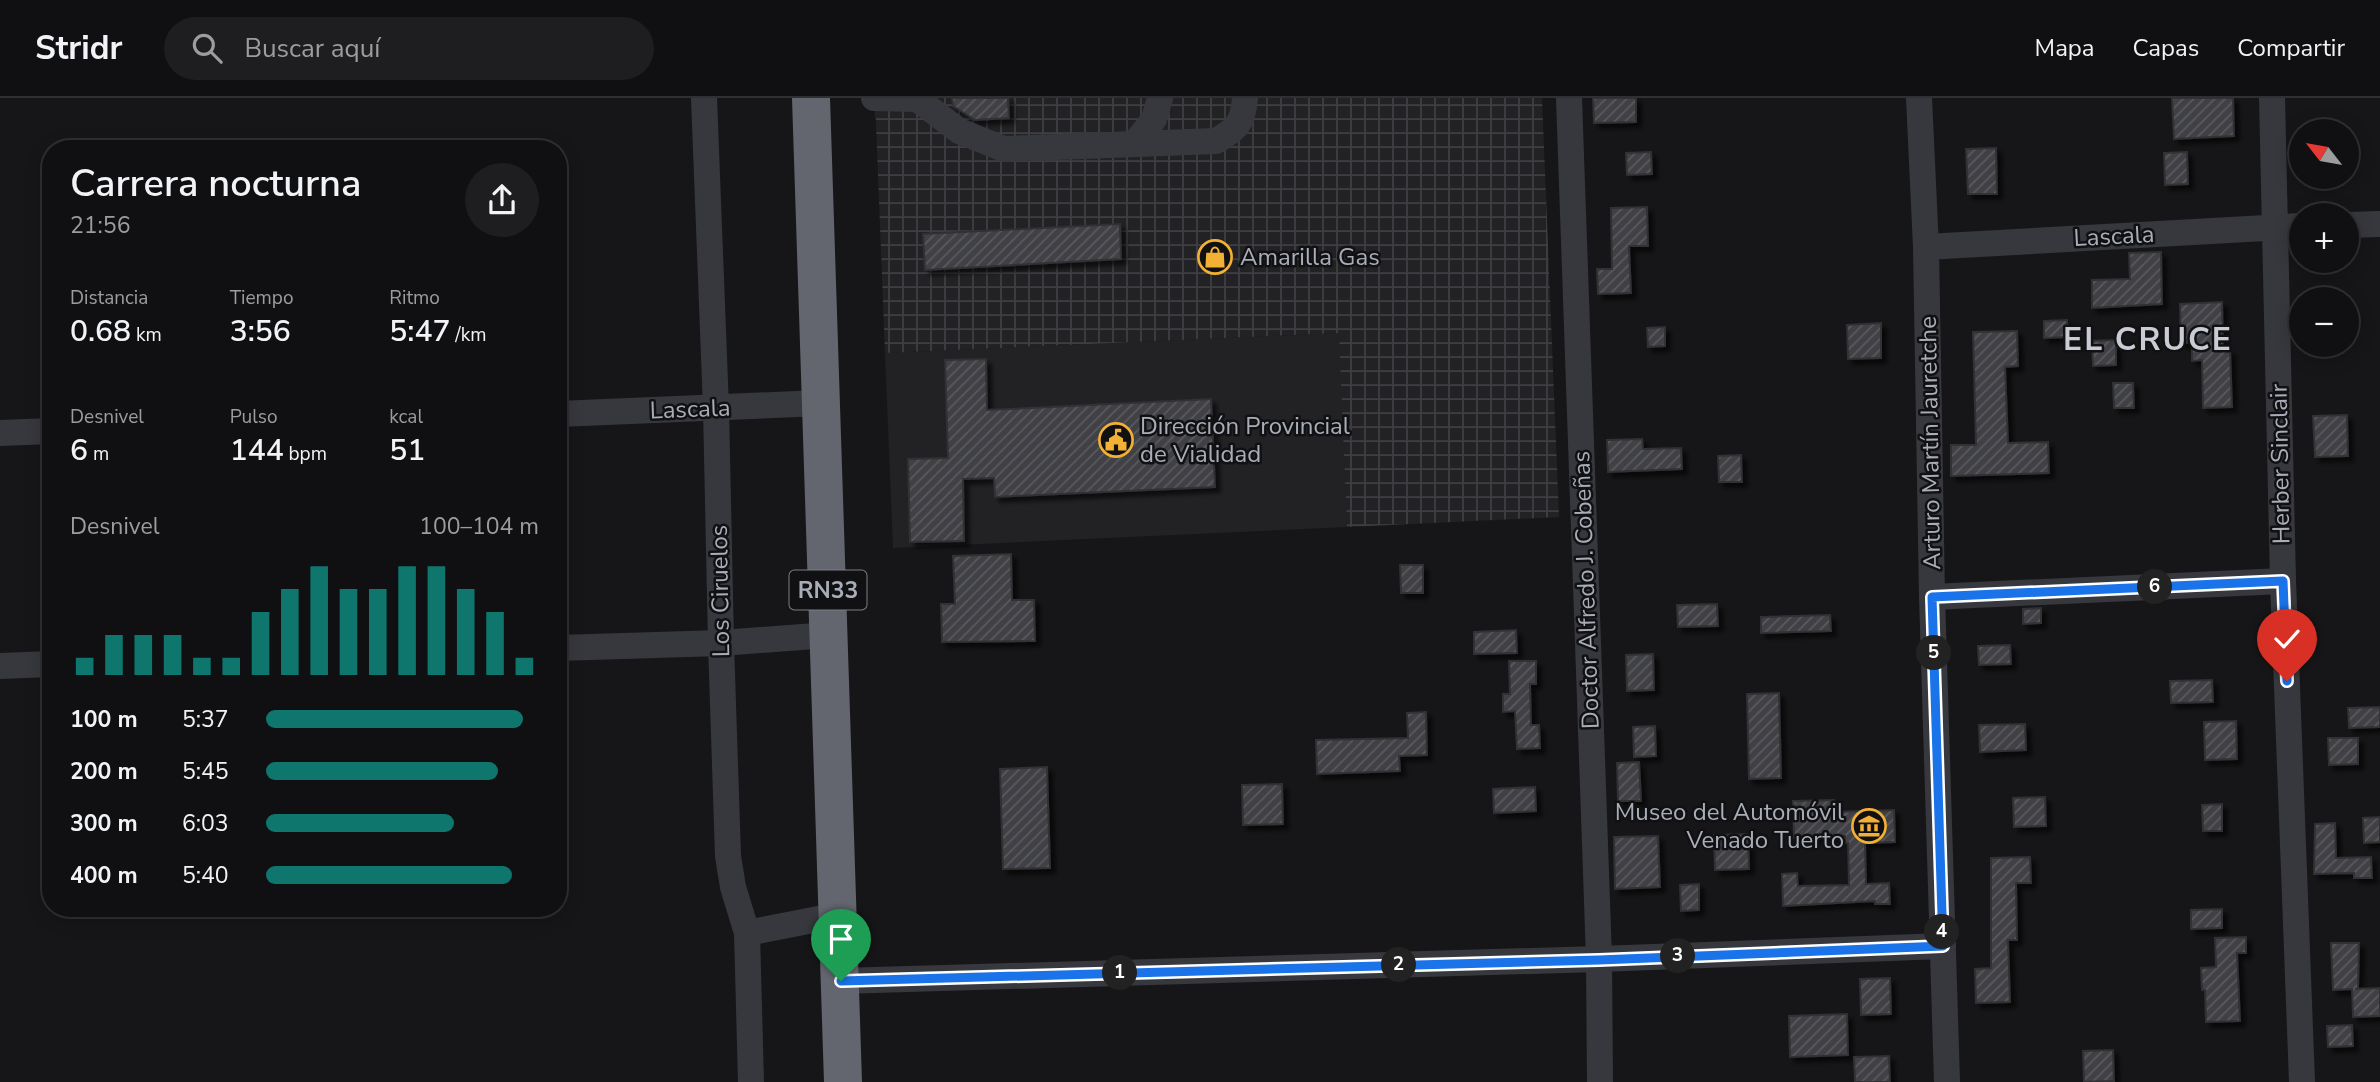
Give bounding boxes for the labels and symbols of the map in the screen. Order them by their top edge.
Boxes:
north arrow [2289,119,2359,189]
street label: Lascala [2073,218,2155,254]
shop icon: Amarilla Gas [1196,238,1234,276]
place label: Amarilla Gas [1240,241,1380,273]
street label: Arturo Martín Jauretche [1912,316,1948,570]
district label: EL CRUCE [2063,318,2233,361]
street label: Herber Sinclair [2263,383,2297,544]
street label: Lascala [649,392,731,426]
place label: Dirección Provincial de Vialidad [1140,410,1350,470]
public building icon: Dirección Provincial de Vialidad [1097,421,1135,459]
street label: Doctor Alfredo J. Cobeñas [1565,450,1607,730]
street label: Los Ciruelos [703,525,737,657]
road number: RN33 [790,570,866,610]
pin: 6 [2138,570,2172,604]
pin [2257,609,2317,681]
pin: 5 [1916,636,1952,670]
place label: Museo del Automóvil Venado Tuerto [1615,796,1844,856]
museum icon: Museo del Automóvil Venado Tuerto [1850,807,1888,845]
pin [811,909,871,981]
pin: 4 [1924,914,1960,950]
pin: 3 [1660,938,1696,974]
pin: 2 [1382,948,1416,982]
pin: 1 [1102,956,1138,990]

